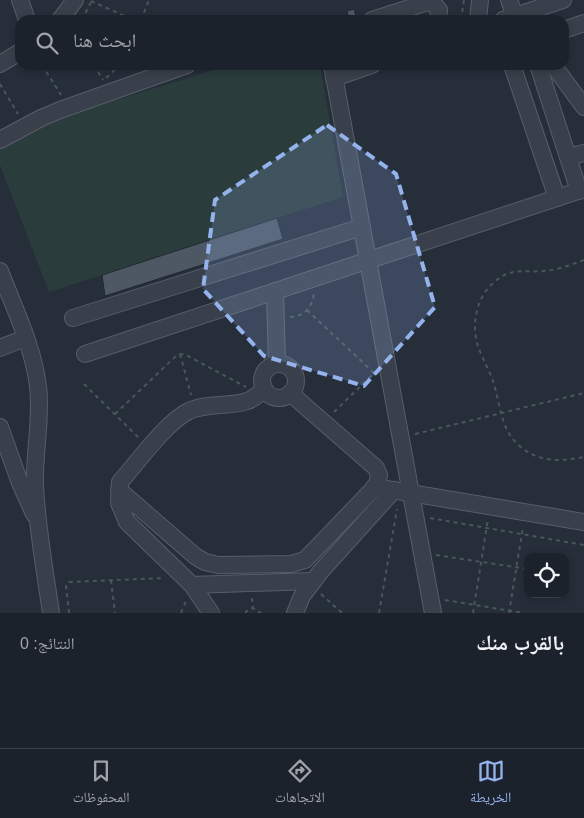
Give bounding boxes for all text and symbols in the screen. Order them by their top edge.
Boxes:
search box [15,15,569,70]
icon: search [33,29,61,57]
text: ابحث هنا [73,30,136,51]
map controls [524,553,569,598]
button: locate [524,553,569,598]
text: بالقرب منك [476,631,564,654]
text: النتائج: 0 [20,635,75,652]
tab: المحفوظات [73,757,130,811]
tab: الاتجاهات [275,757,325,811]
tab: الخريطة [470,757,511,811]

